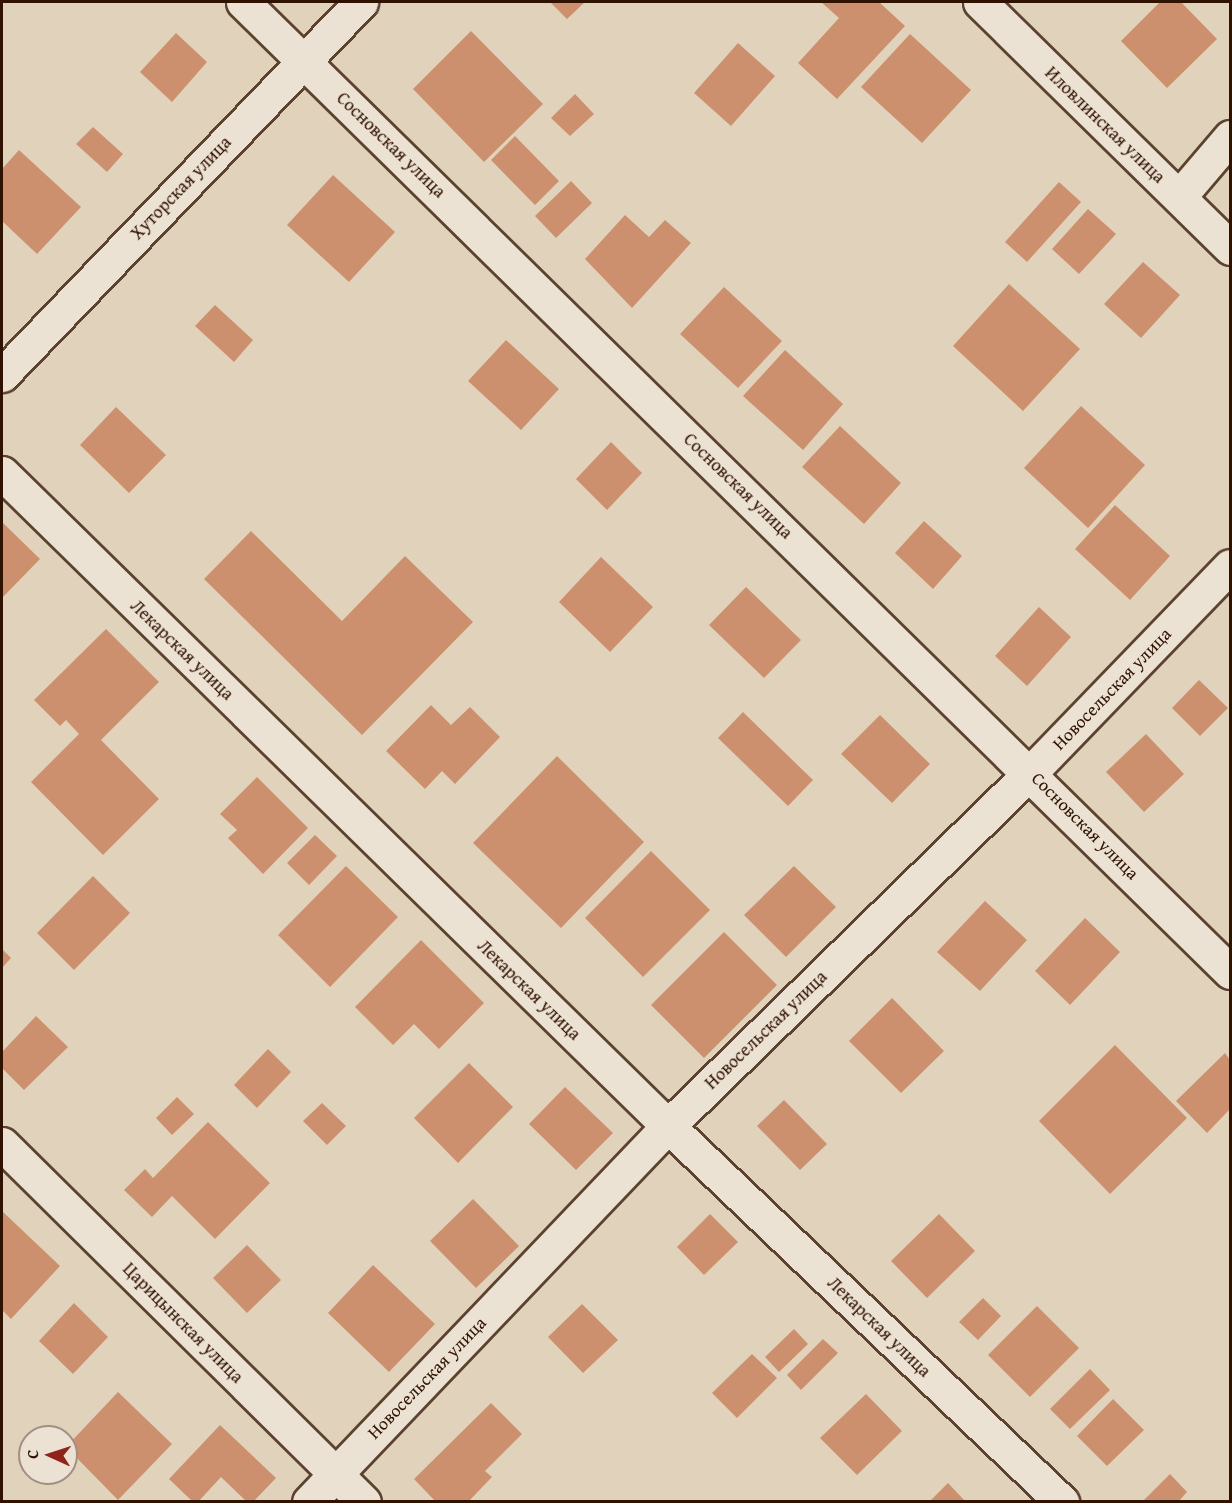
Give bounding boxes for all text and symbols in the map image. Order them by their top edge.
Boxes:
street label: Иловлинская улица [1040,62,1170,188]
street label: Сосновская улица [332,88,450,202]
street label: Хуторская улица [126,132,236,244]
street label: Сосновская улица [679,429,797,543]
street label: Лекарская улица [126,595,238,705]
street label: Новосельская улица [1048,623,1176,755]
street label: Сосновская улица [1027,768,1143,884]
street label: Лекарская улица [473,935,585,1045]
street label: Новосельская улица [700,966,832,1094]
street label: Царицынская улица [118,1258,248,1388]
street label: Лекарская улица [823,1272,935,1382]
street label: Новосельская улица [363,1312,491,1444]
north arrow [18,1425,78,1485]
text: С [20,1449,44,1459]

